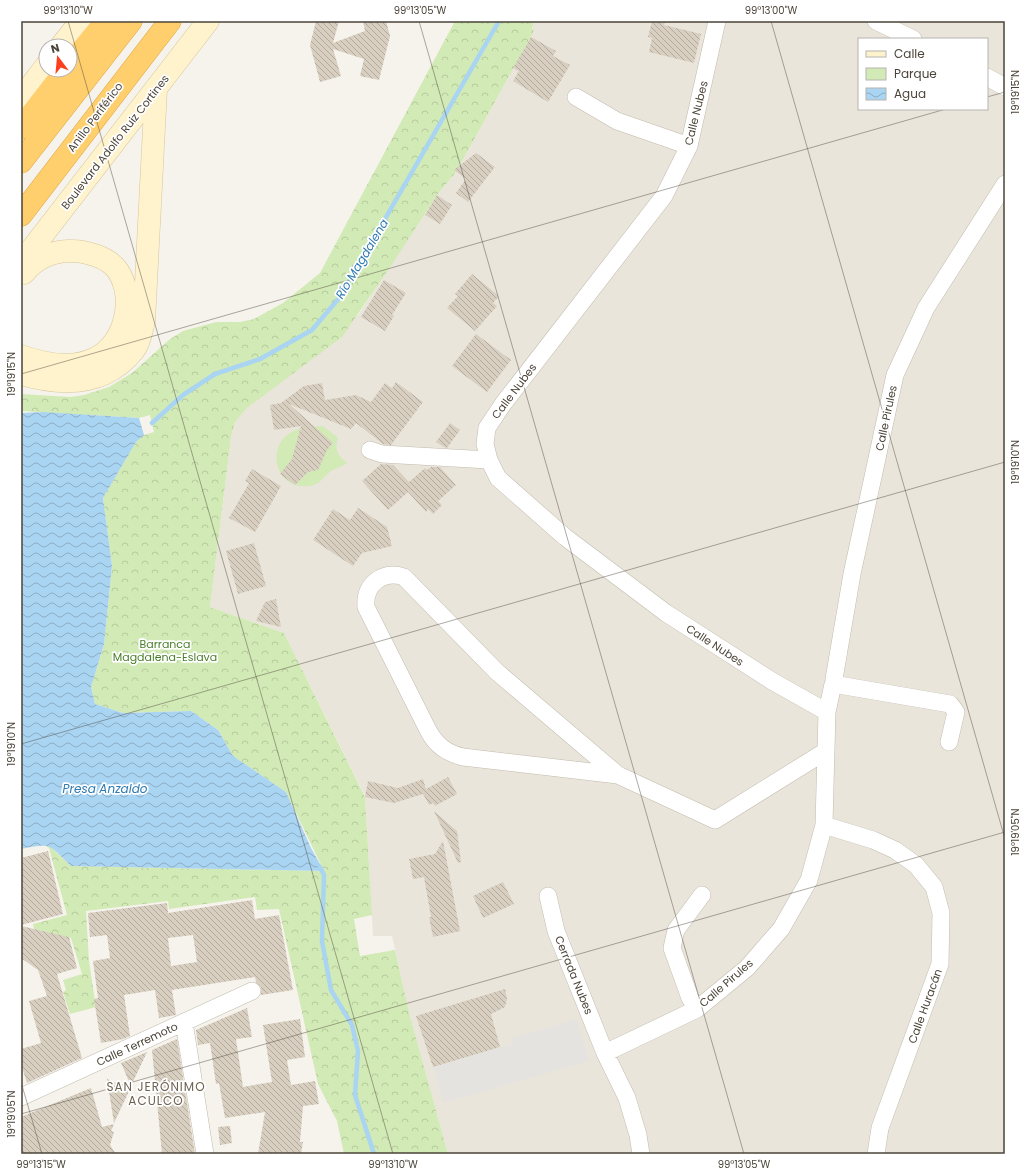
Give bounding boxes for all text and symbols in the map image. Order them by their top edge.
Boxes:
text: 99°13'10"W [43,3,93,18]
text: 99°13'05"W [394,3,447,18]
text: 99°13'00"W [745,3,798,18]
north arrow [38,38,78,78]
legend [858,38,988,110]
text: N [49,40,61,57]
text: Calle [894,45,925,62]
text: Parque [894,65,937,82]
text: 19°19'15"N [1008,70,1023,114]
street label: Boulevard Adolfo Ruiz Cortines [57,71,173,213]
street label: Anillo Periférico [63,79,127,155]
street label: Calle Nubes [680,79,712,147]
text: Agua [894,85,926,102]
water label: Río Magdalena [331,216,392,302]
text: 19°19'15"N [4,352,19,396]
street label: Calle Nubes [488,360,540,422]
street label: Calle Pirules [871,384,901,452]
text: 19°19'10"N [1008,440,1023,484]
street label: Calle Nubes [683,620,747,670]
park label: Barranca Magdalena-Eslava [113,636,217,665]
text: 19°19'10"N [4,722,19,766]
water label: Presa Anzaldo [63,780,148,797]
text: 19°19'05"N [1008,808,1023,856]
street label: Cerrada Nubes [551,933,597,1017]
street label: Calle Pirules [696,955,757,1011]
street label: Calle Huracán [904,966,946,1046]
street label: Calle Terremoto [94,1018,180,1070]
district label: SAN JERÓNIMO ACULCO [106,1078,206,1109]
text: 19°19'05"N [4,1090,19,1138]
text: 99°13'15"W [16,1157,66,1172]
text: 99°13'10"W [368,1157,418,1172]
text: 99°13'05"W [718,1157,771,1172]

